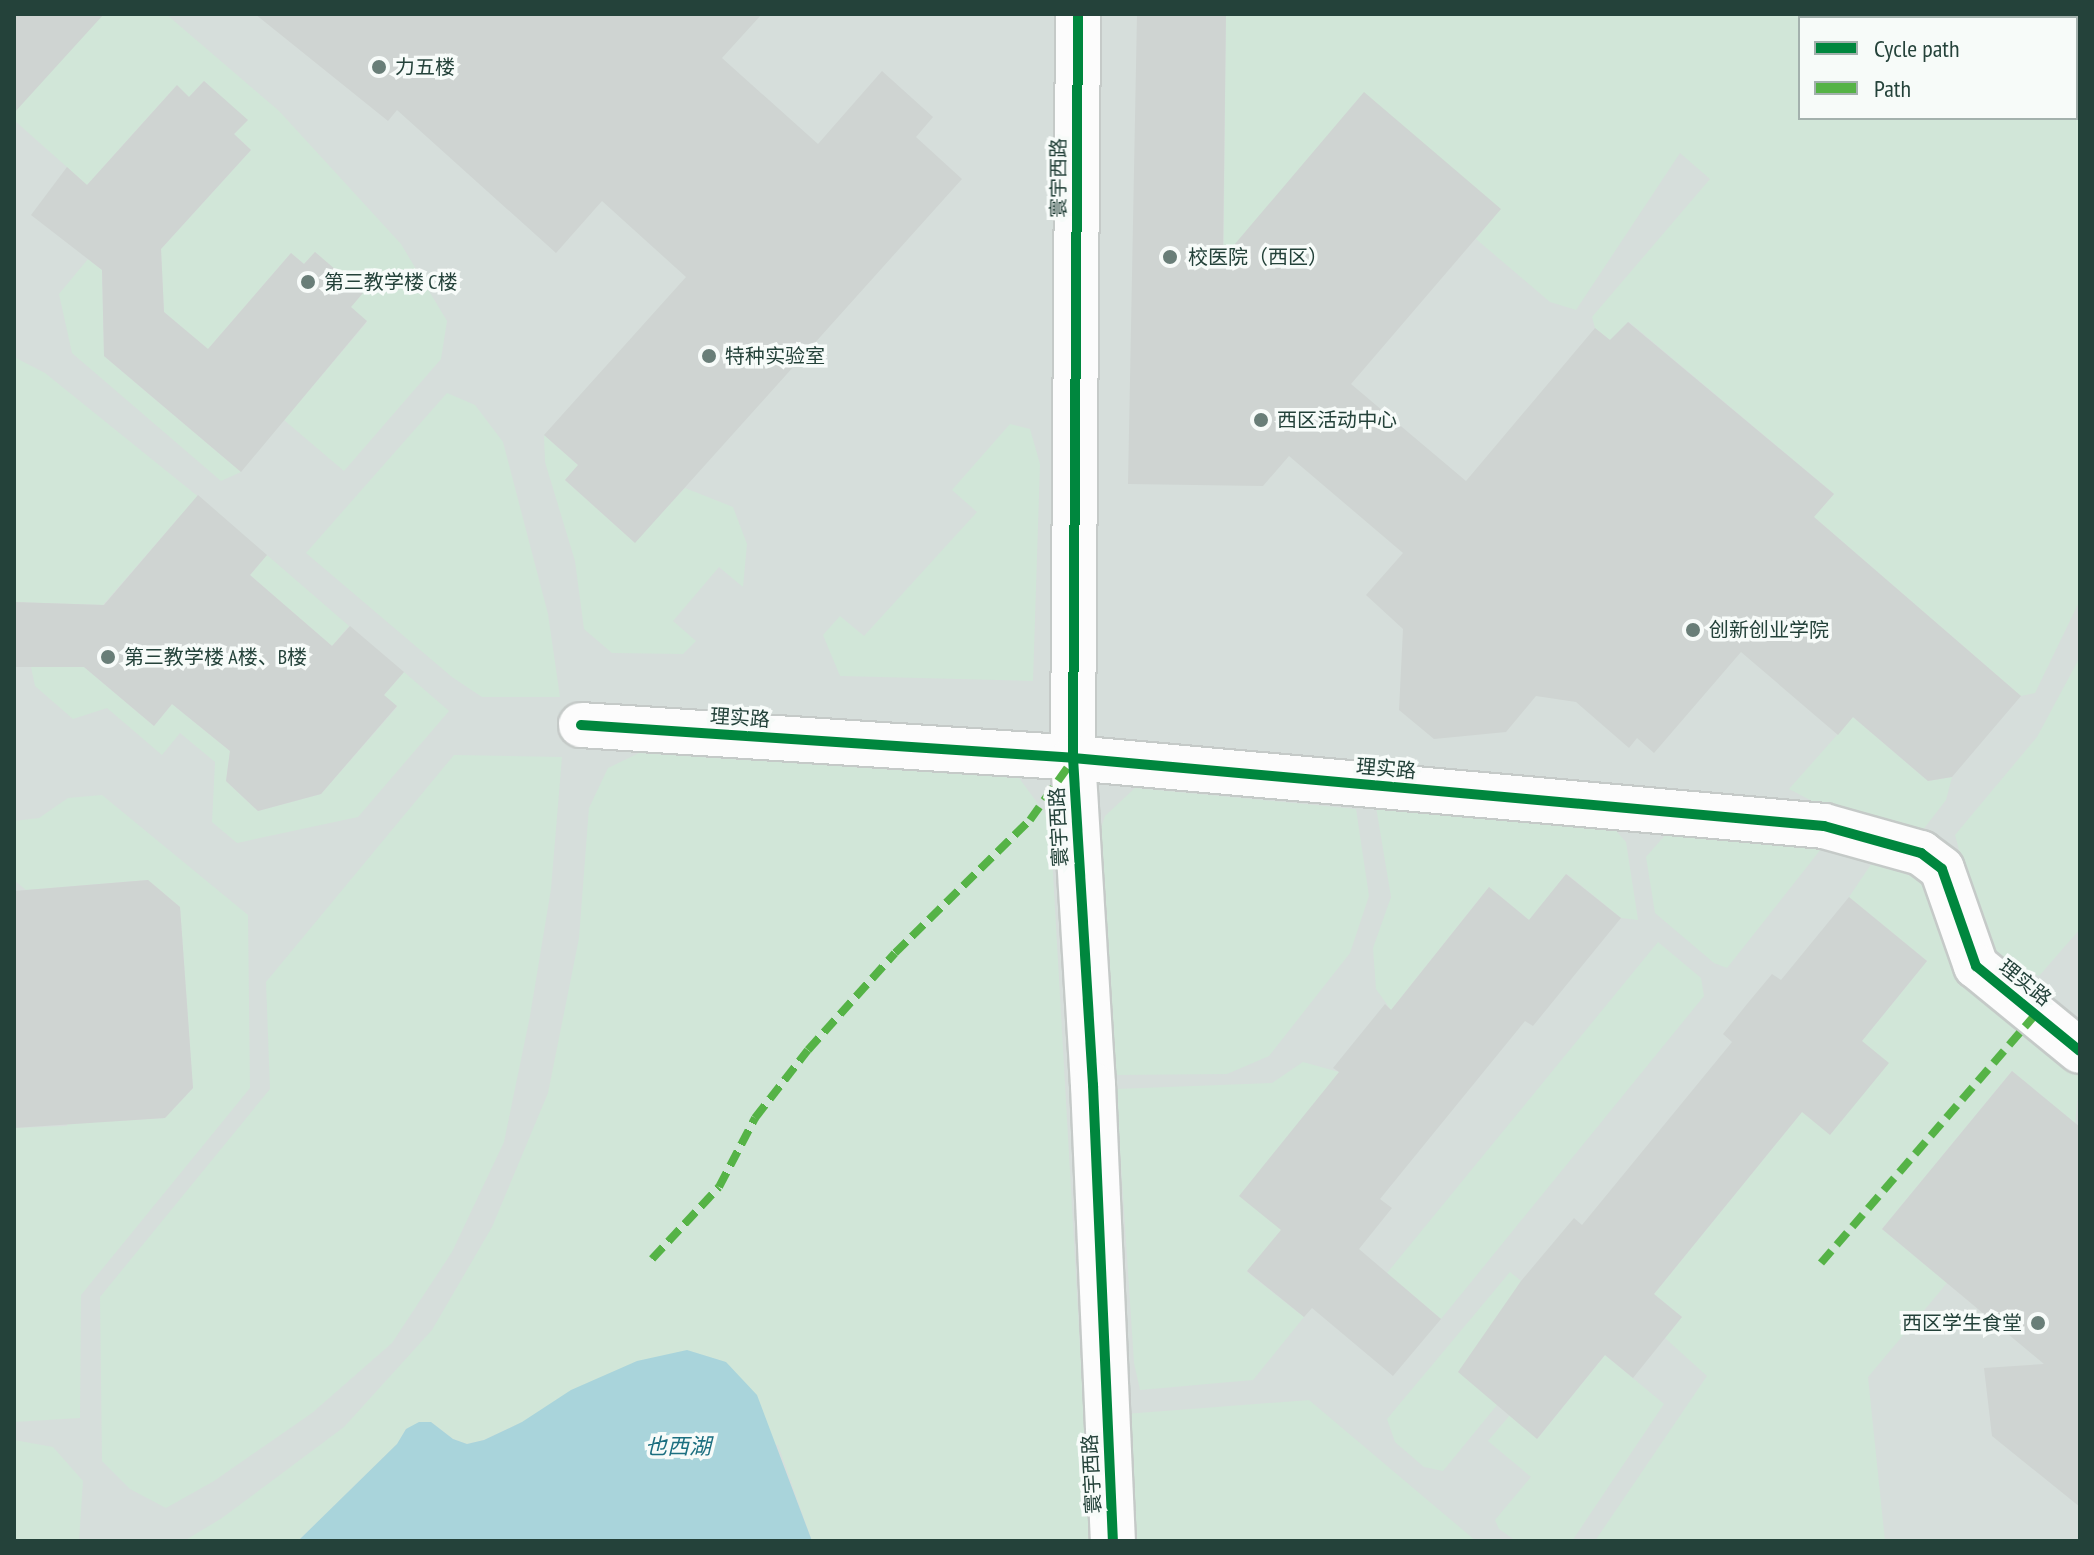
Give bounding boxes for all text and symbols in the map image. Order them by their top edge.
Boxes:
legend [1798,16,2078,120]
text: Cycle path [1874,33,1960,64]
place label: 力五楼 [395,55,455,79]
marker: 力五楼 [370,58,388,76]
text: Path [1874,73,1911,104]
street label: 寰宇西路 [1047,138,1071,218]
place label: 校医院（西区） [1188,245,1328,269]
marker: 校医院（西区） [1159,246,1181,268]
place label: 第三教学楼 C楼 [324,270,457,294]
marker: 第三教学楼 C楼 [299,273,317,291]
place label: 特种实验室 [725,344,825,368]
marker: 特种实验室 [700,347,718,365]
place label: 西区活动中心 [1277,408,1397,432]
marker: 西区活动中心 [1252,411,1270,429]
place label: 创新创业学院 [1709,618,1829,642]
marker: 创新创业学院 [1684,621,1702,639]
place label: 第三教学楼 A楼、B楼 [124,645,307,669]
marker: 第三教学楼 A楼、B楼 [99,648,117,666]
street label: 理实路 [709,704,771,732]
street label: 理实路 [1355,754,1417,784]
street label: 寰宇西路 [1045,786,1073,868]
street label: 理实路 [1994,955,2056,1011]
place label: 西区学生食堂 [1902,1311,2022,1335]
marker: 西区学生食堂 [2029,1314,2047,1332]
street label: 寰宇西路 [1078,1433,1106,1515]
water label: 也西湖 [645,1434,711,1460]

